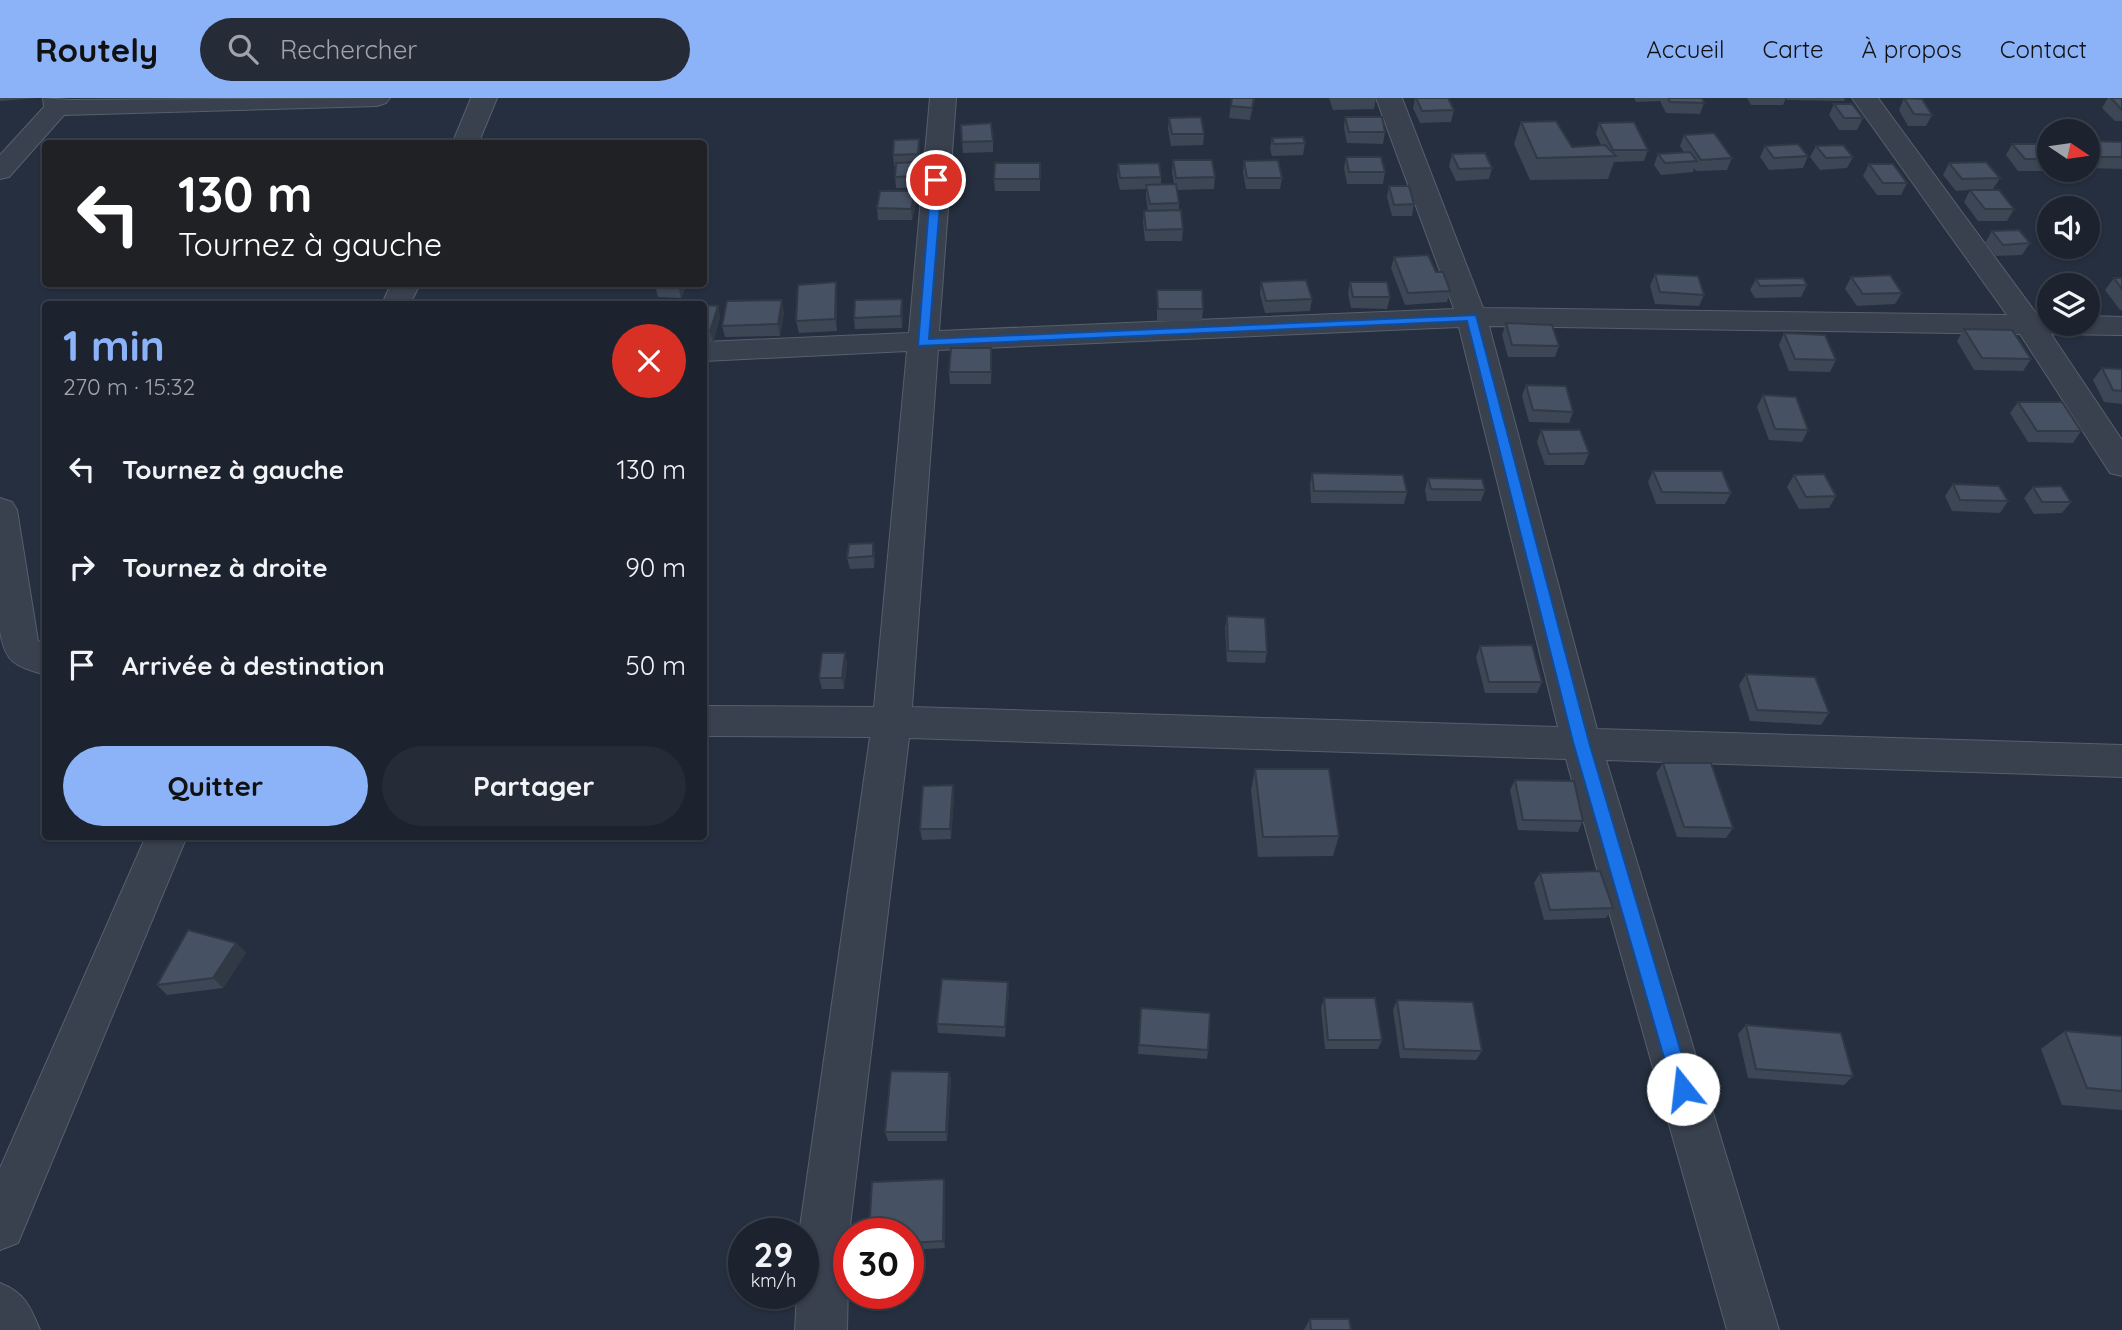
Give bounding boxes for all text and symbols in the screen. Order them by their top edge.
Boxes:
search box [200,18,690,81]
text: Routely [35,29,158,70]
icon: search [224,30,262,68]
text: Rechercher [280,33,417,66]
text: Accueil [1646,34,1725,64]
text: Carte [1763,34,1824,64]
text: À propos [1862,34,1962,64]
text: Contact [2000,34,2087,64]
north arrow [2037,119,2100,182]
map controls [2037,119,2100,336]
pin [906,150,966,210]
icon: arrive [917,161,955,199]
text: 130 m [178,163,312,224]
icon: left [63,168,154,259]
button: sound [2037,196,2100,259]
text: Tournez à gauche [178,224,442,264]
button: layers [2037,273,2100,336]
text: 1 min [63,319,165,372]
button: close [612,324,686,398]
text: 270 m · 15:32 [63,372,195,401]
icon: left [63,450,101,488]
text: Tournez à gauche [122,453,344,486]
text: 130 m [616,453,686,486]
icon: right [63,548,101,586]
text: Tournez à droite [122,551,327,584]
text: 90 m [625,551,686,584]
icon: arrive [63,646,101,684]
text: Arrivée à destination [122,649,385,682]
text: 50 m [626,649,686,682]
button: Quitter [63,746,368,826]
button: Partager [382,746,686,826]
position arrow [1646,1052,1720,1126]
speed limit sign: 30 [833,1218,924,1309]
text: 29 [754,1232,793,1276]
text: km/h [751,1269,796,1292]

